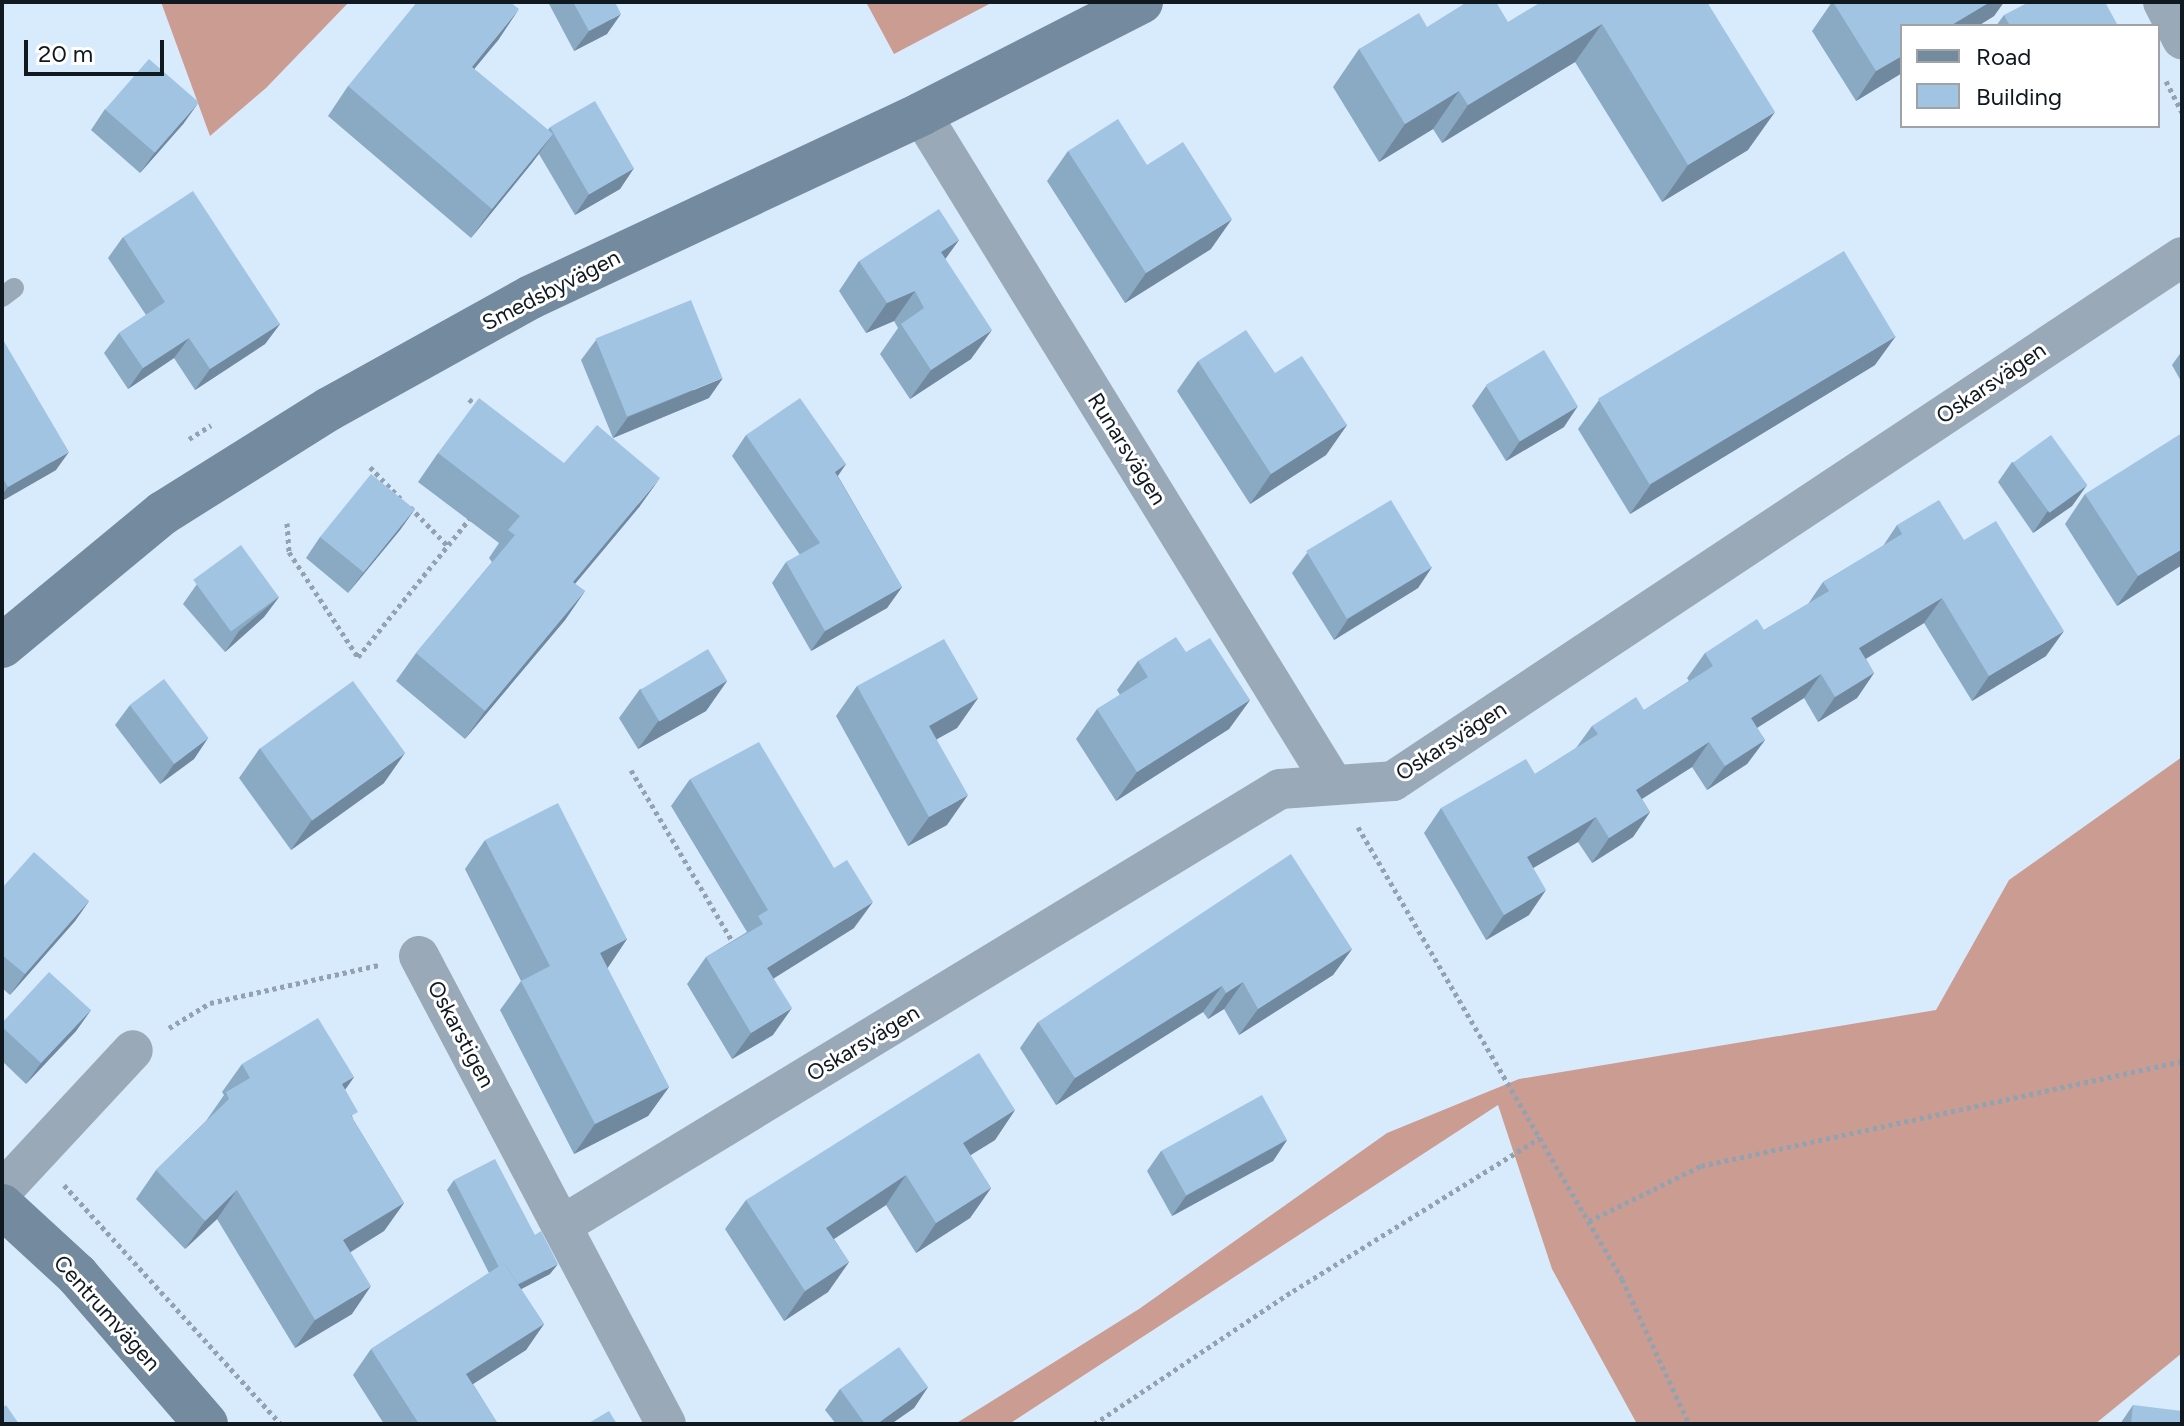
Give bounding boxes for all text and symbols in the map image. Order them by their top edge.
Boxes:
scale bar [28,24,168,74]
legend [1900,24,2160,128]
text: 20 m [38,39,93,68]
text: Road [1976,42,2031,71]
text: Building [1976,82,2062,111]
street label: Smedsbyvägen [478,244,624,336]
street label: Oskarsvägen [1931,337,2051,429]
street label: Runarsvägen [1082,388,1172,510]
street label: Oskarsvägen [1391,695,1511,787]
street label: Oskarstigen [422,976,500,1092]
street label: Oskarsvägen [802,999,924,1087]
street label: Centrumvägen [48,1250,166,1376]

